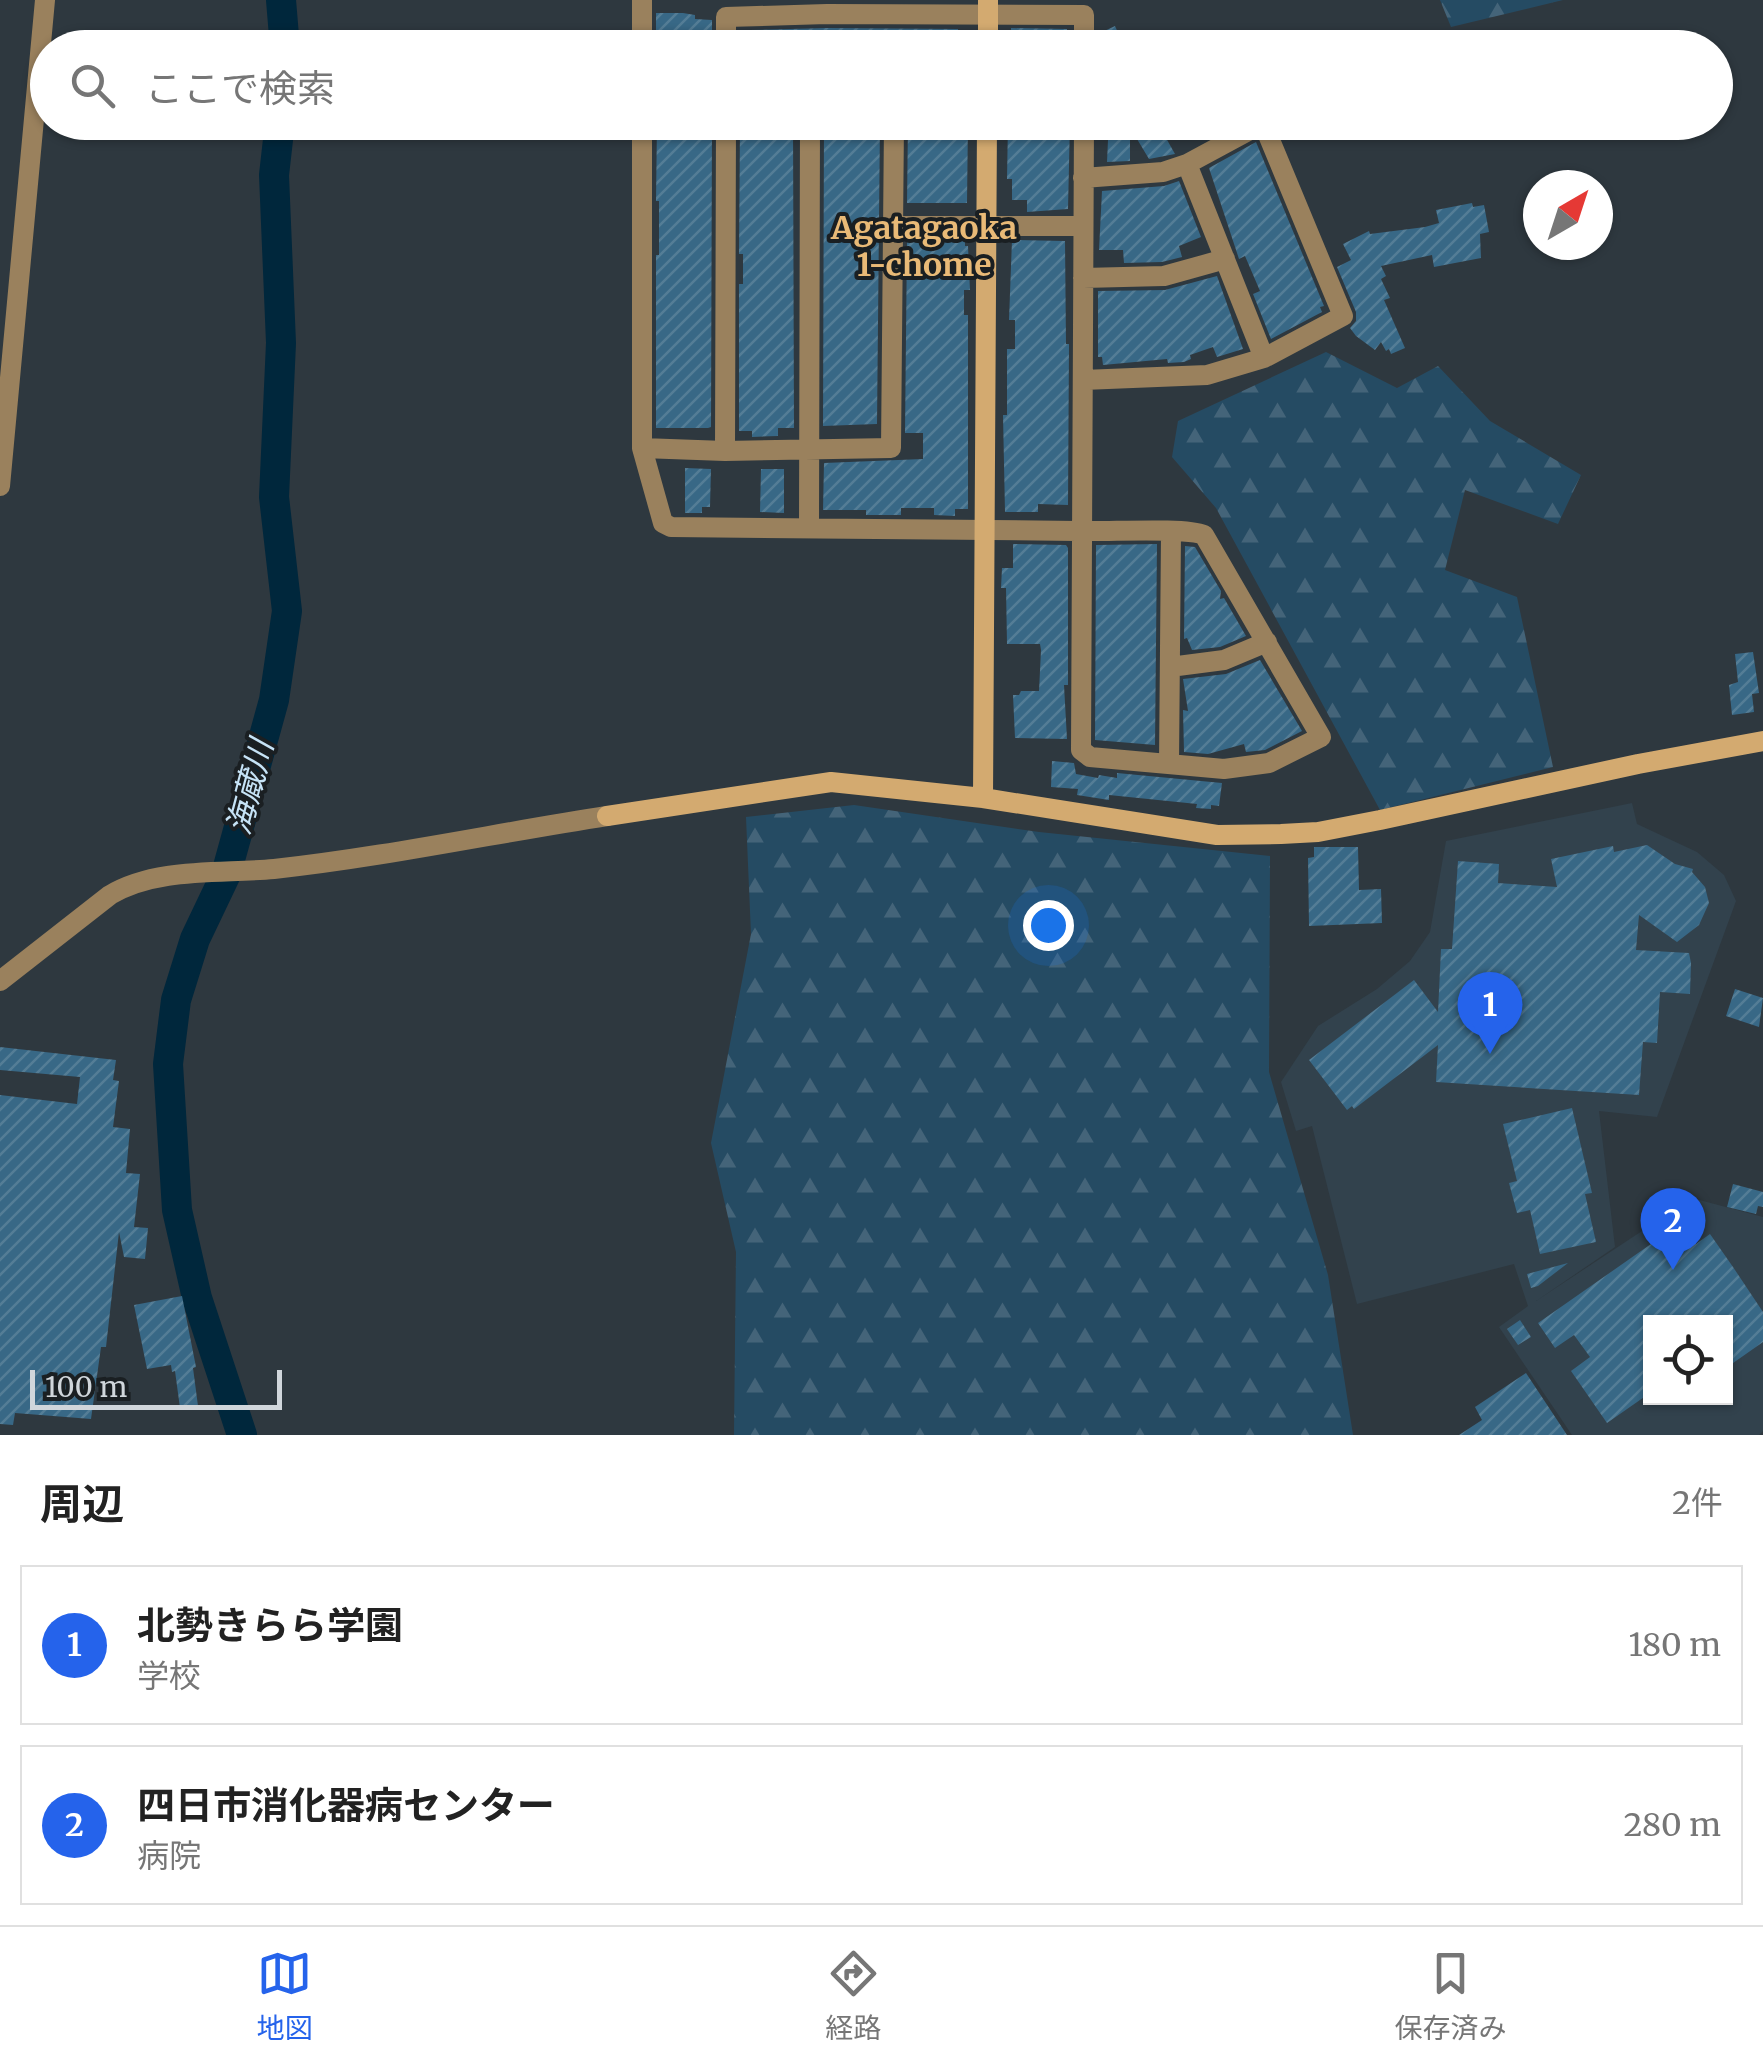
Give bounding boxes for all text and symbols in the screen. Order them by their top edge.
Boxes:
search box [30,30,1733,140]
icon: search [65,58,120,113]
text: ここで検索 [145,65,335,112]
north arrow [1523,170,1613,260]
district label: Agatagaoka 1-chome [830,208,1017,285]
water label: 海蔵川 [218,733,283,839]
your location [1023,900,1074,951]
pin: 1 [1458,972,1522,1054]
pin: 2 [1640,1188,1706,1270]
map controls [1643,1315,1733,1405]
button: locate [1643,1315,1733,1405]
scale bar [30,1365,282,1410]
text: 100 m [45,1369,127,1405]
text: 周辺 [40,1478,124,1530]
text: 2件 [1672,1483,1723,1523]
text: 北勢きらら学園 [137,1602,403,1649]
text: 1 [67,1625,82,1665]
text: 180 m [1629,1625,1721,1665]
text: 学校 [137,1656,201,1696]
text: 四日市消化器病センター [137,1782,555,1829]
text: 2 [65,1805,84,1845]
text: 280 m [1623,1805,1721,1845]
text: 病院 [137,1836,201,1876]
tab: 地図 [256,1946,313,2046]
tab: 経路 [825,1946,882,2046]
tab: 保存済み [1394,1946,1507,2046]

